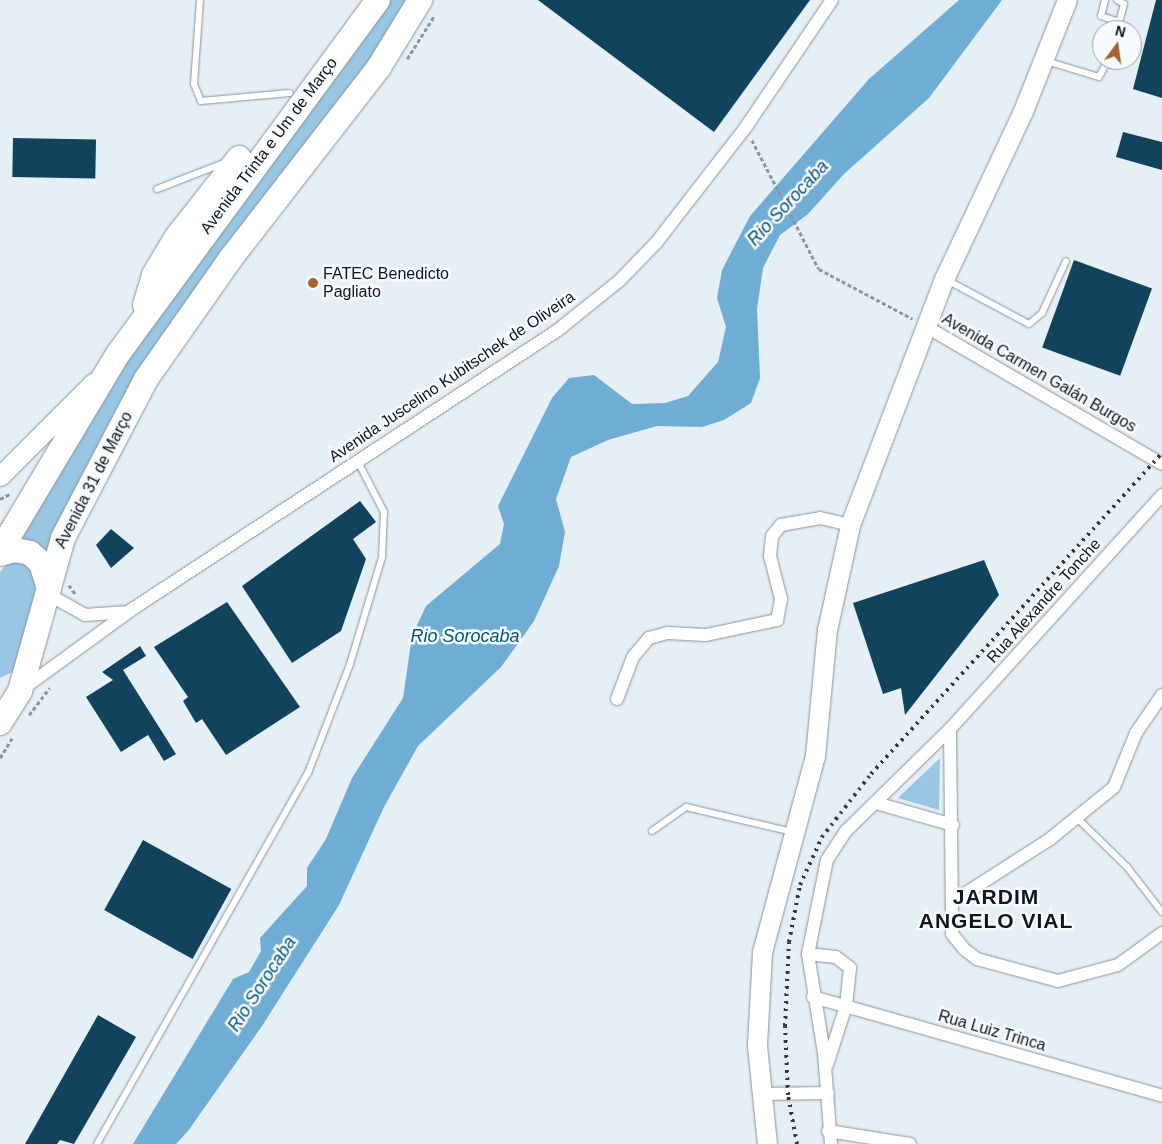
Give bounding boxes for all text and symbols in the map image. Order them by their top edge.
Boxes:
north arrow [1092,20,1142,70]
text: N [1114,22,1127,40]
street label: Avenida Trinta e Um de Março [196,54,342,238]
water label: Rio Sorocaba [743,156,833,250]
place label: FATEC Benedicto Pagliato [323,264,449,302]
marker: FATEC Benedicto Pagliato [307,277,319,289]
street label: Avenida Juscelino Kubitschek de Oliveira [325,287,579,467]
street label: Avenida Carmen Galán Burgos [938,309,1140,437]
street label: Avenida 31 de Março [51,408,137,552]
street label: Rua Alexandre Tonche [983,534,1105,668]
water label: Rio Sorocaba [410,625,520,647]
district label: JARDIM ANGELO VIAL [917,884,1075,934]
water label: Rio Sorocaba [223,932,301,1036]
street label: Rua Luiz Trinca [936,1006,1048,1056]

